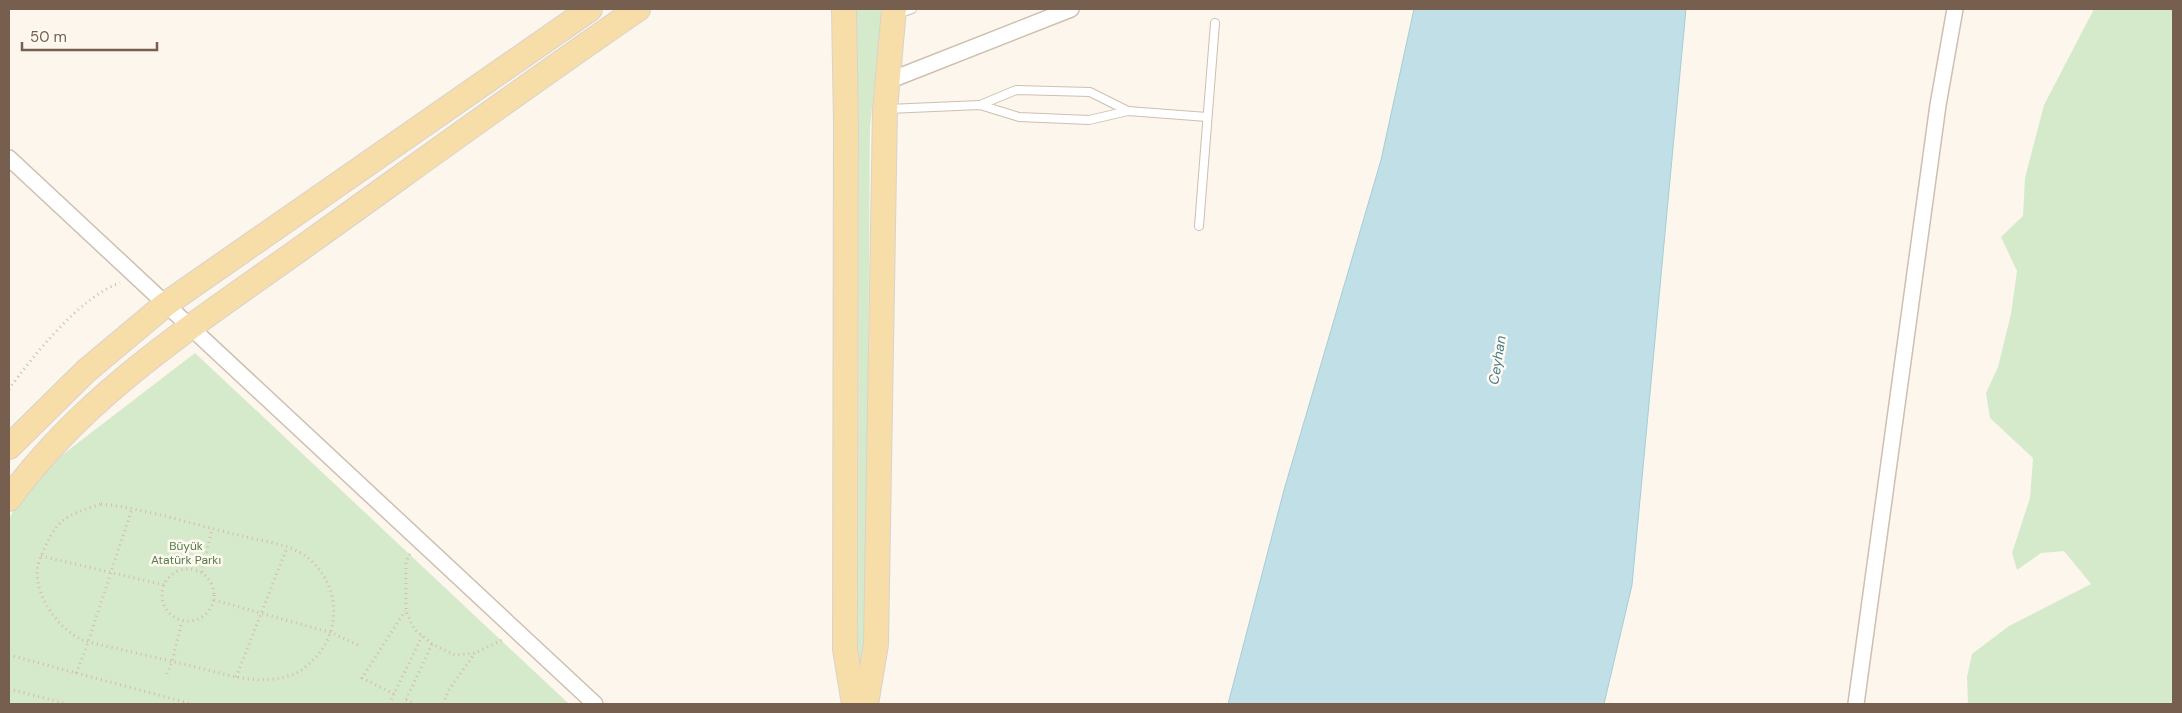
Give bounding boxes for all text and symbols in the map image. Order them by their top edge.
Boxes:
scale bar [22,20,158,52]
text: 50 m [30,27,67,47]
water label: Ceyhan [1484,334,1510,386]
park label: Büyük Atatürk Parkı [151,538,221,568]

